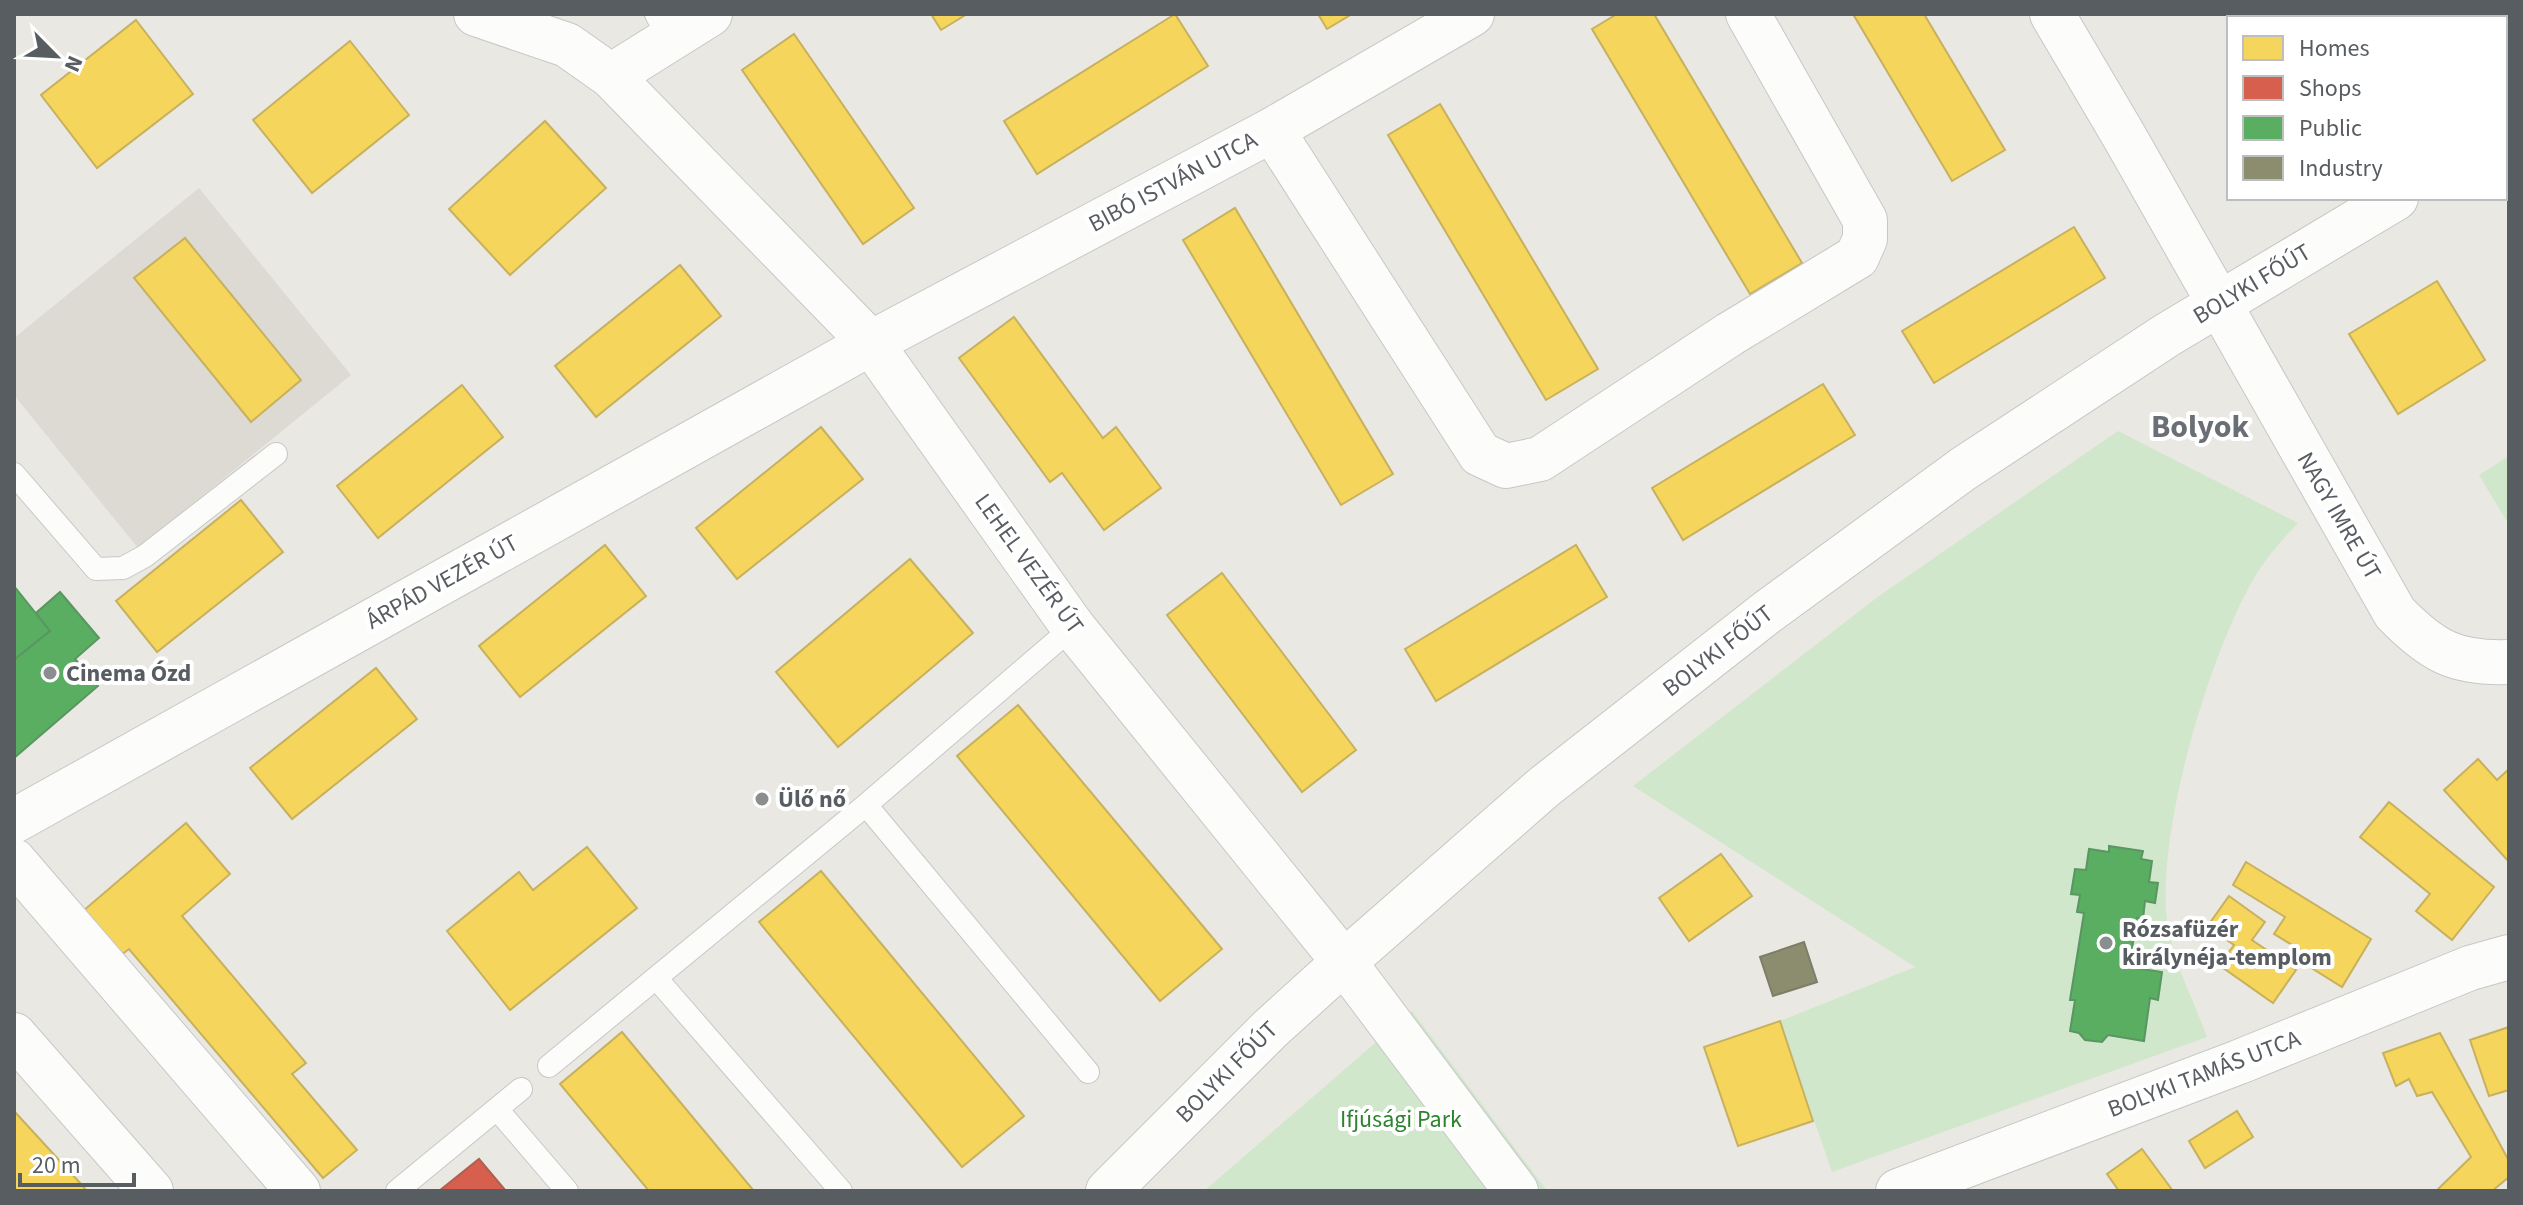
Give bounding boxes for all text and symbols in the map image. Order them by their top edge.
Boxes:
north arrow [16,16,96,96]
legend [2227,16,2507,200]
text: Homes [2299,31,2370,66]
text: N [56,51,91,77]
text: Shops [2299,71,2361,106]
text: Public [2299,111,2362,146]
street label: BIBÓ ISTVÁN UTCA [1082,123,1264,241]
text: Industry [2299,151,2383,186]
street label: BOLYKI FŐÚT [2186,235,2318,333]
district label: Bolyok [2151,404,2249,450]
street label: NAGY IMRE ÚT [2288,446,2390,587]
street label: LEHEL VEZÉR ÚT [966,486,1092,642]
street label: ÁRPÁD VEZÉR ÚT [360,526,525,638]
street label: BOLYKI FŐÚT [1655,596,1781,705]
place label: Cinema Ózd [66,656,191,691]
marker: Cinema Ózd [41,664,59,682]
place label: Ülő nő [778,782,846,817]
marker: Ülő nő [753,790,771,808]
place label: Rózsafüzér királynéja-templom [2122,912,2332,975]
marker: Rózsafüzér királynéja-templom [2097,934,2115,952]
street label: BOLYKI FŐÚT [1168,1013,1286,1131]
street label: BOLYKI TAMÁS UTCA [2103,1021,2305,1127]
park label: Ifjúsági Park [1340,1102,1462,1137]
scale bar [20,1137,134,1187]
text: 20 m [32,1148,81,1183]

